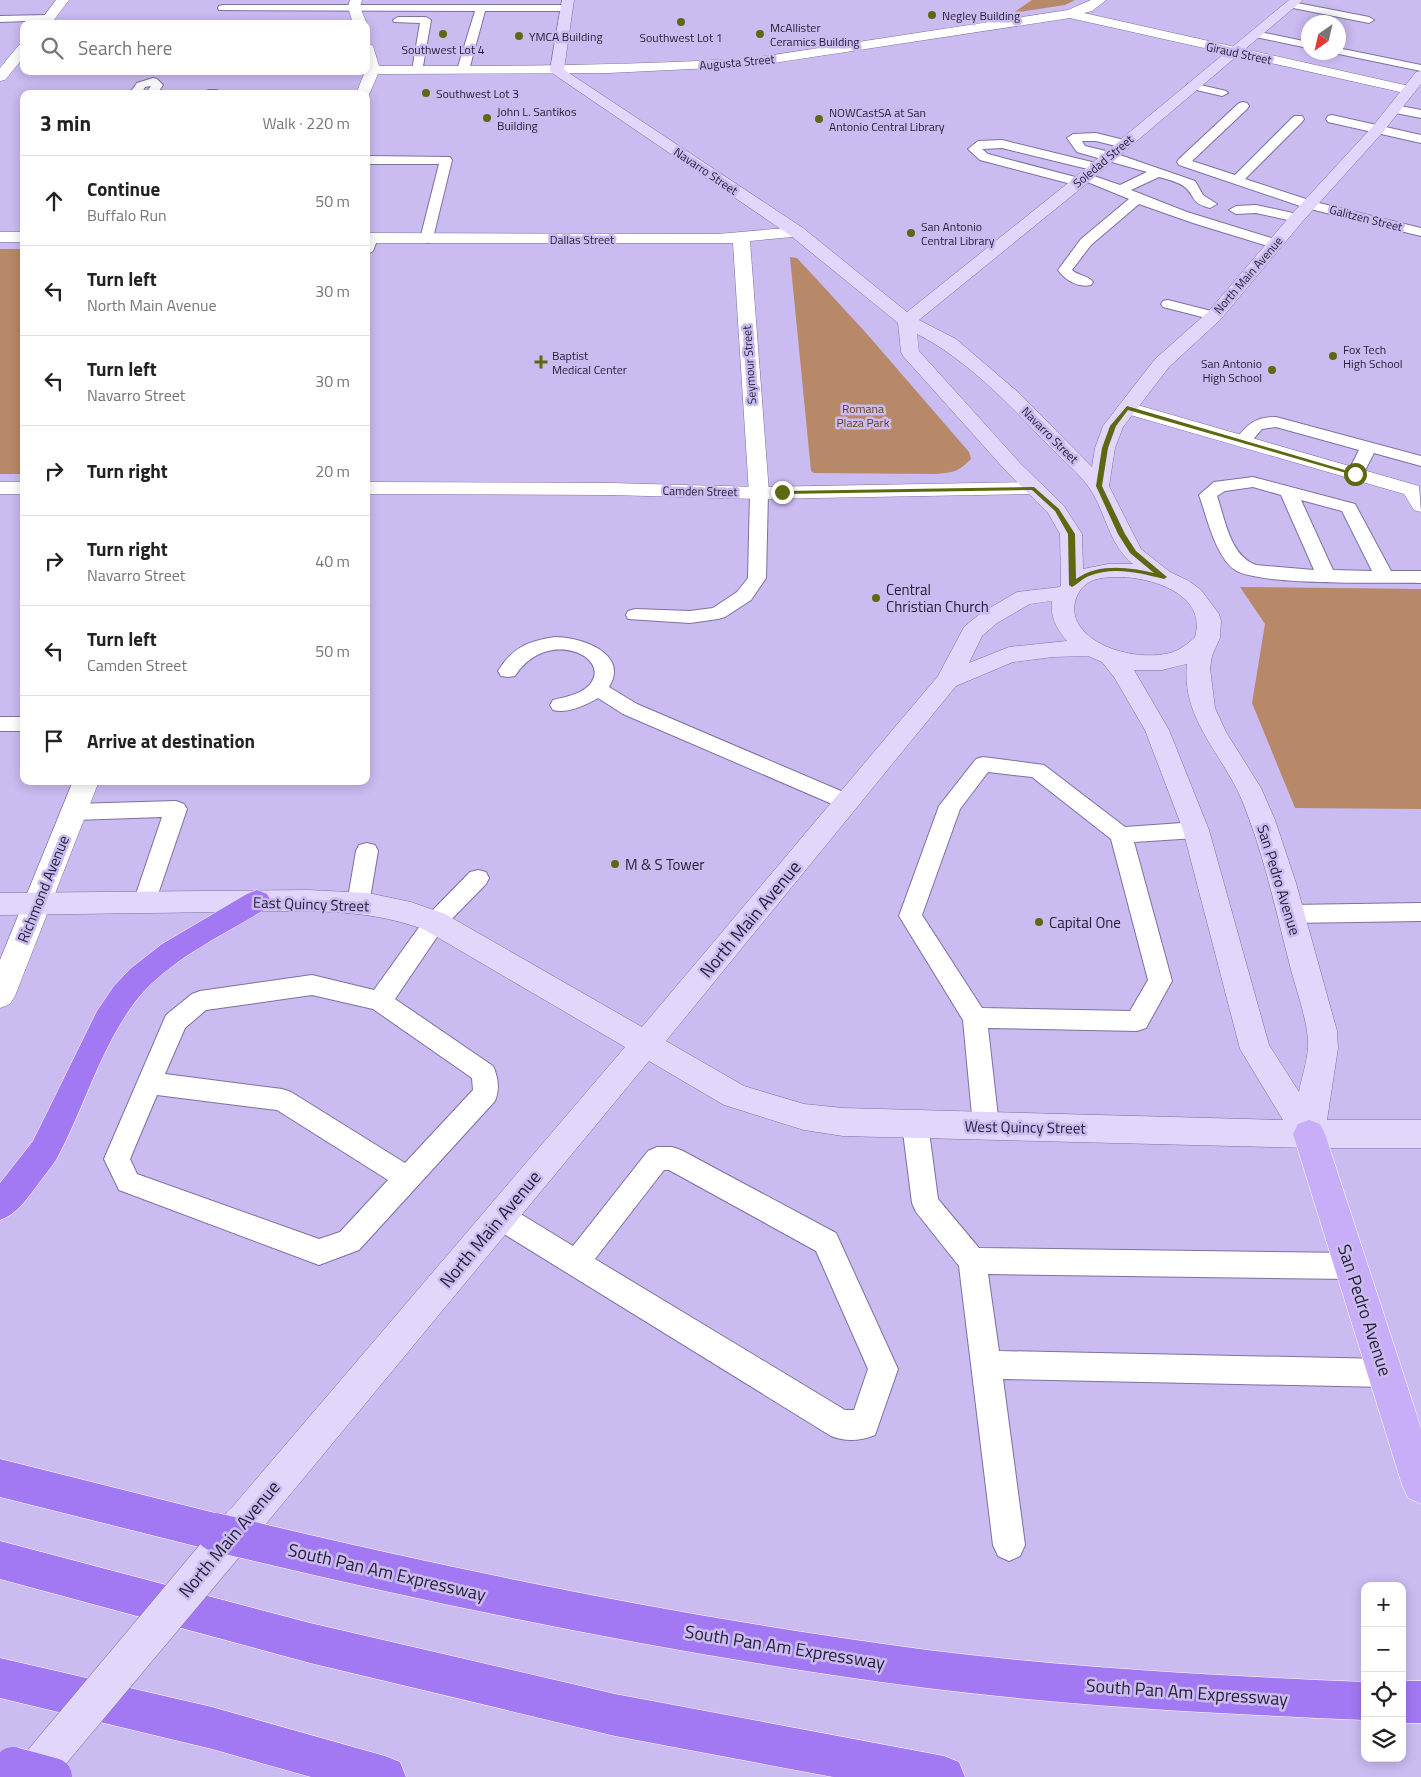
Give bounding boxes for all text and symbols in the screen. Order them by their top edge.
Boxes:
place label: Negley Building [942,6,1020,25]
marker: Negley Building [926,9,938,21]
north arrow [1301,15,1346,60]
marker: Southwest Lot 1 [675,16,687,28]
place label: McAllister Ceramics Building [770,18,860,51]
search box [20,20,370,75]
place label: YMCA Building [529,27,603,46]
marker: Southwest Lot 4 [437,28,449,40]
place label: Southwest Lot 1 [640,28,722,47]
marker: McAllister Ceramics Building [754,28,766,40]
marker: YMCA Building [513,30,525,42]
text: Search here [78,33,172,62]
icon: search [38,34,66,62]
street label: Giraud Street [1205,37,1274,69]
place label: Southwest Lot 4 [402,40,485,59]
street label: Augusta Street [699,49,776,75]
place label: Southwest Lot 3 [436,84,519,103]
marker: Southwest Lot 3 [420,87,432,99]
place label: John L. Santikos Building [497,102,577,135]
place label: NOWCastSA at San Antonio Central Library [829,103,945,136]
text: 3 min [40,107,91,139]
text: Walk · 220 m [262,111,350,135]
marker: John L. Santikos Building [481,112,493,124]
marker: NOWCastSA at San Antonio Central Library [813,113,825,125]
street label: Soledad Street [1069,129,1138,192]
street label: Navarro Street [670,142,743,200]
text: Continue [87,174,160,203]
icon: ahead [40,187,68,215]
text: 50 m [315,189,350,213]
street label: Galitzen Street [1328,200,1405,236]
text: Buffalo Run [87,203,167,227]
place label: San Antonio Central Library [921,217,995,250]
marker: San Antonio Central Library [905,227,917,239]
street label: Dallas Street [550,230,615,249]
street label: North Main Avenue [1209,232,1287,318]
text: Turn left [87,264,157,293]
icon: left [40,277,68,305]
text: 30 m [315,279,350,303]
text: North Main Avenue [87,293,217,317]
street label: Seymour Street [737,324,761,405]
place label: Fox Tech High School [1343,340,1403,373]
place label: Baptist Medical Center [552,346,627,379]
marker: Fox Tech High School [1327,350,1339,362]
text: Turn left [87,354,157,383]
place label: San Antonio High School [1201,354,1262,387]
marker: Baptist Medical Center [534,355,548,369]
marker: San Antonio High School [1266,364,1278,376]
icon: left [40,367,68,395]
text: 30 m [315,369,350,393]
text: Navarro Street [87,383,185,407]
park label: Romana Plaza Park [837,399,890,432]
street label: Navarro Street [1017,402,1083,468]
text: Turn right [87,456,168,485]
icon: right [40,457,68,485]
text: 20 m [315,459,350,483]
route start [1344,463,1367,486]
street label: Camden Street [662,481,738,501]
route end [771,481,794,504]
text: Turn right [87,534,168,563]
icon: right [40,547,68,575]
text: 40 m [315,549,350,573]
text: Navarro Street [87,563,185,587]
place label: Central Christian Church [886,578,989,618]
marker: Central Christian Church [870,592,882,604]
text: Turn left [87,624,157,653]
icon: left [40,637,68,665]
text: 50 m [315,639,350,663]
text: Camden Street [87,653,187,677]
text: Arrive at destination [87,726,255,755]
icon: arrive [40,727,68,755]
street label: San Pedro Avenue [1251,822,1307,938]
street label: Richmond Avenue [11,832,75,946]
place label: M & S Tower [625,853,704,876]
street label: North Main Avenue [693,854,807,984]
marker: M & S Tower [609,858,621,870]
street label: East Quincy Street [252,890,370,918]
place label: Capital One [1049,911,1121,934]
marker: Capital One [1033,916,1045,928]
street label: West Quincy Street [964,1114,1086,1140]
street label: North Main Avenue [433,1164,547,1294]
street label: San Pedro Avenue [1331,1240,1399,1380]
street label: North Main Avenue [172,1474,286,1604]
street label: South Pan Am Expressway [285,1536,489,1608]
map controls [1361,1582,1406,1762]
button: + [1361,1582,1406,1627]
street label: South Pan Am Expressway [683,1618,887,1676]
button: − [1361,1627,1406,1672]
street label: South Pan Am Expressway [1085,1671,1289,1713]
button: locate [1361,1672,1406,1717]
button: layers [1361,1717,1406,1762]

